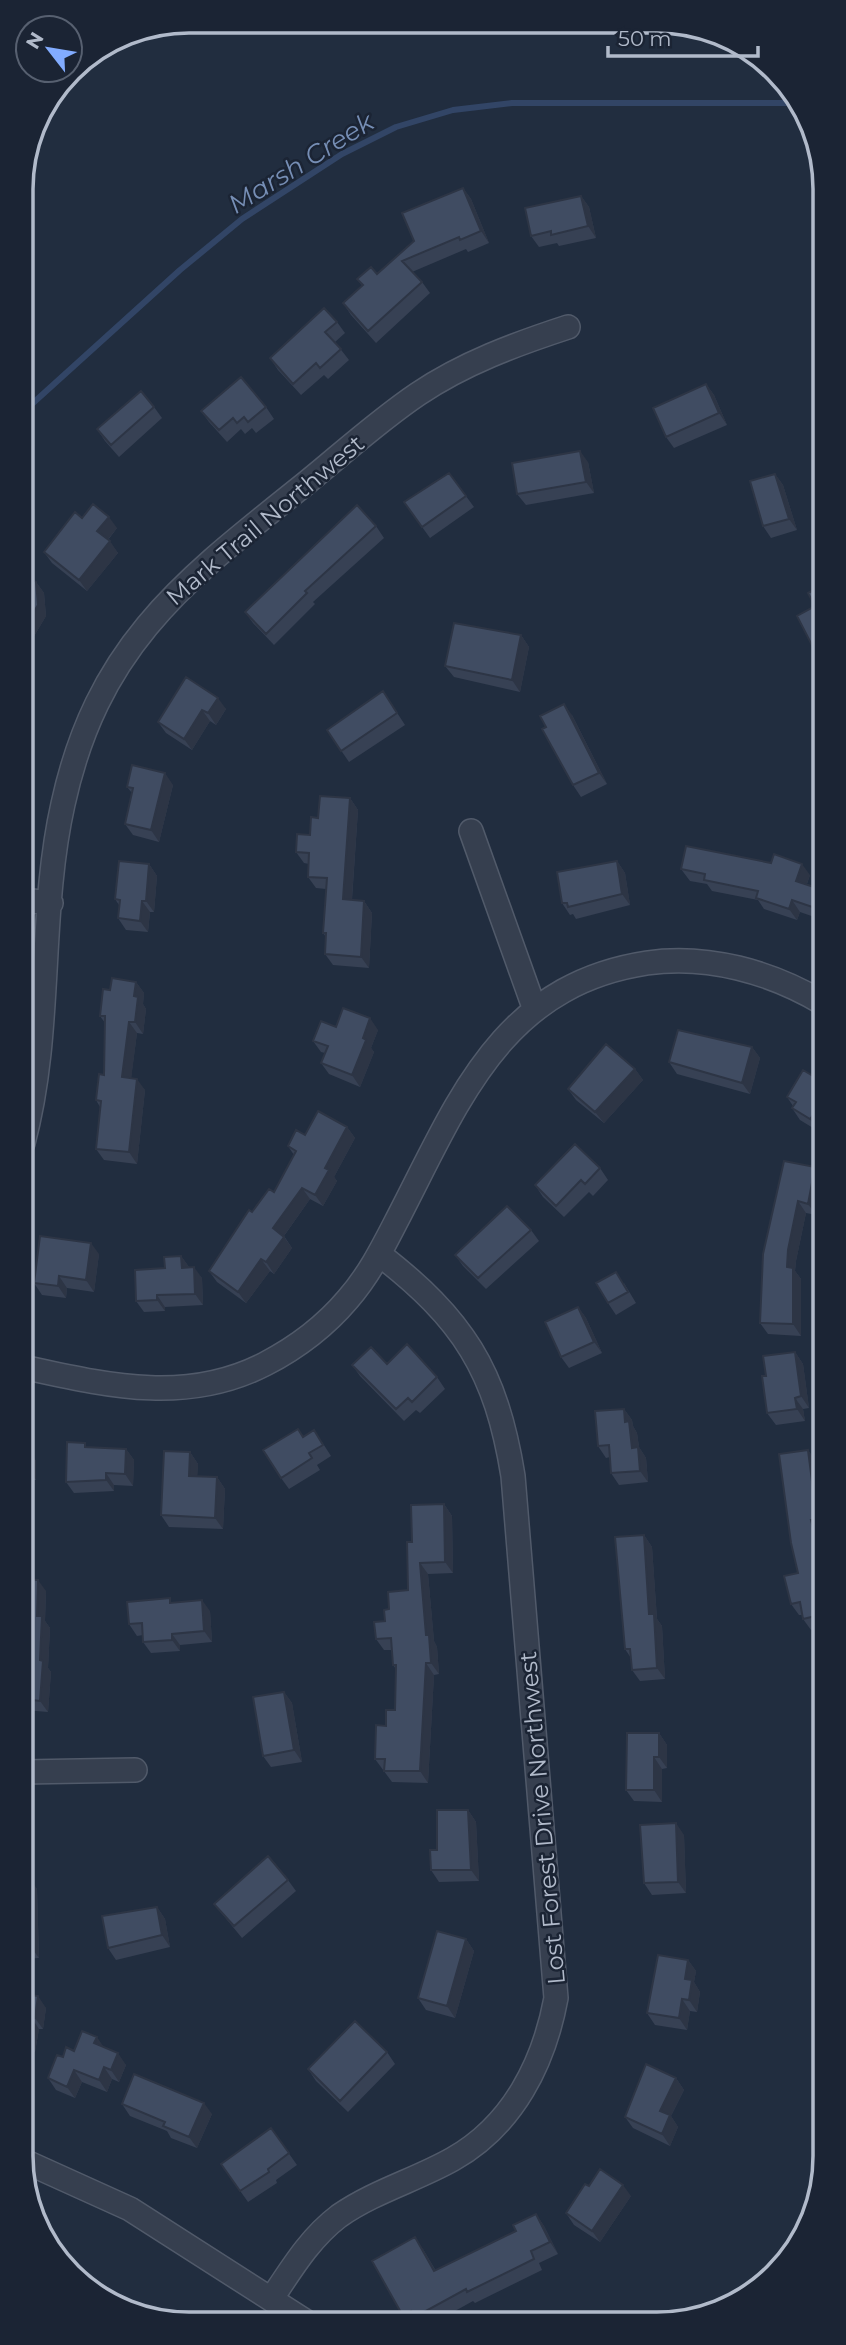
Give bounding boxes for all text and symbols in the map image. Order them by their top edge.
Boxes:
north arrow [14,14,84,84]
scale bar [608,14,758,58]
text: 50 m [618,26,672,51]
text: N [21,28,49,53]
water label: Marsh Creek [222,105,381,220]
street label: Mark Trail Northwest [160,429,370,611]
street label: Lost Forest Drive Northwest [513,1650,571,1986]

